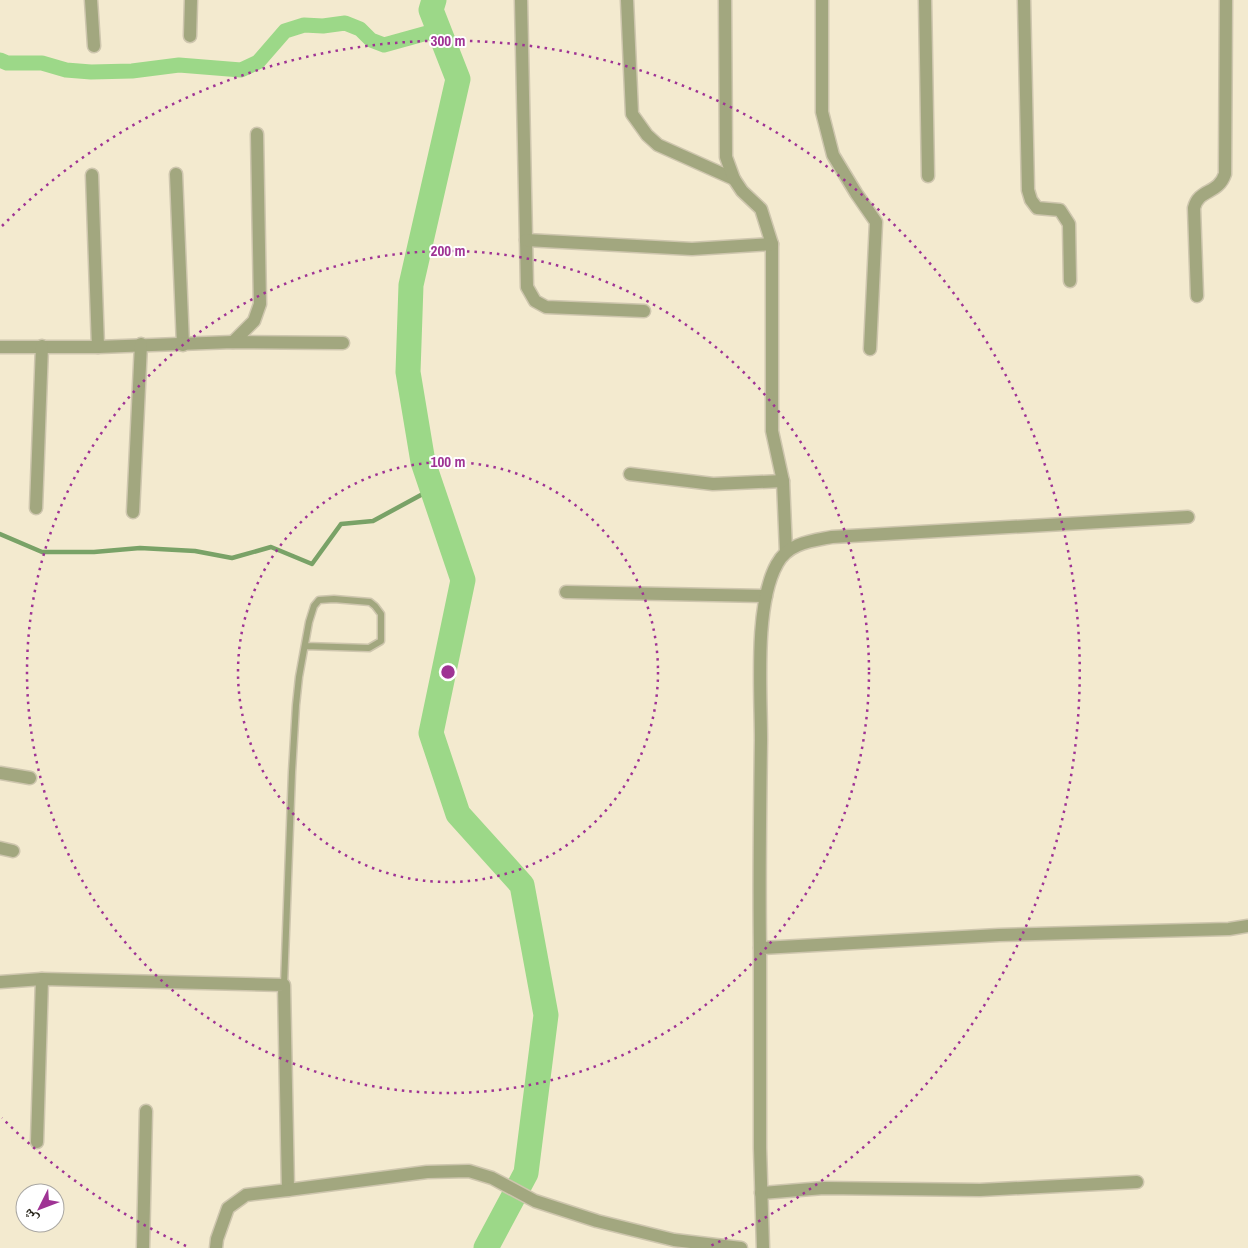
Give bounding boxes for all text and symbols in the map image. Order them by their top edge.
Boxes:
text: 300 m [431,30,465,51]
text: 200 m [431,240,465,261]
text: 100 m [431,451,465,472]
centre of rings [439,663,457,681]
north arrow [15,1183,65,1233]
text: ش [19,1205,42,1228]

